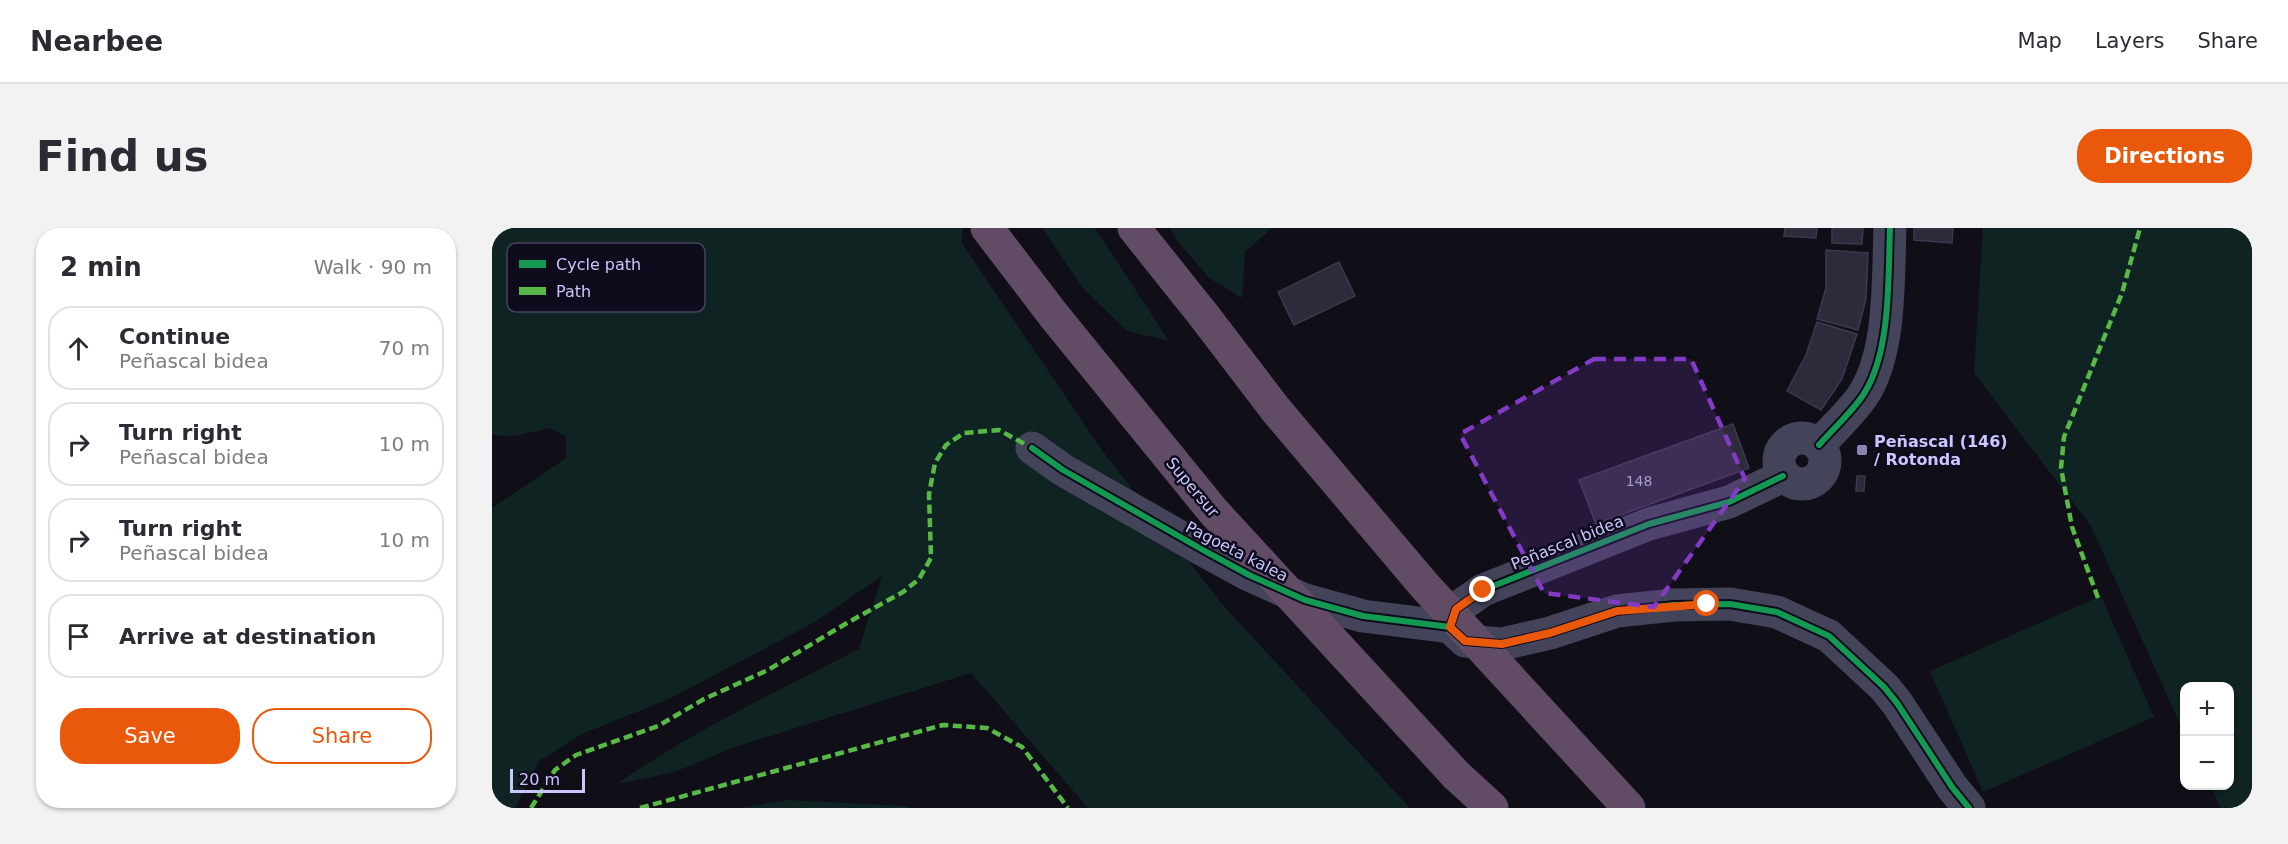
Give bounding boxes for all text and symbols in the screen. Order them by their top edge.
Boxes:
text: Nearbee [30,25,163,58]
text: Map [2018,29,2062,53]
text: Layers [2095,29,2164,53]
text: Share [2197,29,2258,53]
button: Directions [2077,129,2252,183]
text: Find us [36,132,209,181]
legend [507,243,705,312]
text: 2 min [60,252,142,282]
text: Walk · 90 m [314,255,432,279]
text: Cycle path [556,255,641,274]
text: Path [556,282,591,301]
text: Continue [119,324,230,349]
icon: ahead [62,332,95,365]
text: 70 m [379,336,430,360]
text: Peñascal bidea [119,349,269,373]
text: Turn right [119,420,242,445]
icon: right [62,428,95,461]
text: 10 m [379,432,430,456]
place label: Peñascal (146) / Rotonda [1874,432,2008,469]
marker: Peñascal (146) / Rotonda [1855,443,1869,457]
text: Peñascal bidea [119,445,269,469]
street label: Supersur [1162,454,1223,521]
house number: 148 [1626,473,1652,489]
street label: Peñascal bidea [1508,511,1626,574]
text: Turn right [119,516,242,541]
street label: Pagoeta kalea [1182,517,1291,585]
icon: right [62,524,95,557]
text: 10 m [379,528,430,552]
text: Peñascal bidea [119,541,269,565]
route end [1469,576,1495,602]
route start [1693,590,1719,616]
icon: arrive [62,620,95,653]
text: Arrive at destination [119,624,376,649]
map controls [2180,682,2234,790]
button: + [2180,682,2234,736]
button: Save [60,708,240,764]
button: Share [252,708,432,764]
button: − [2180,736,2234,790]
scale bar [510,766,585,794]
text: 20 m [519,770,560,789]

